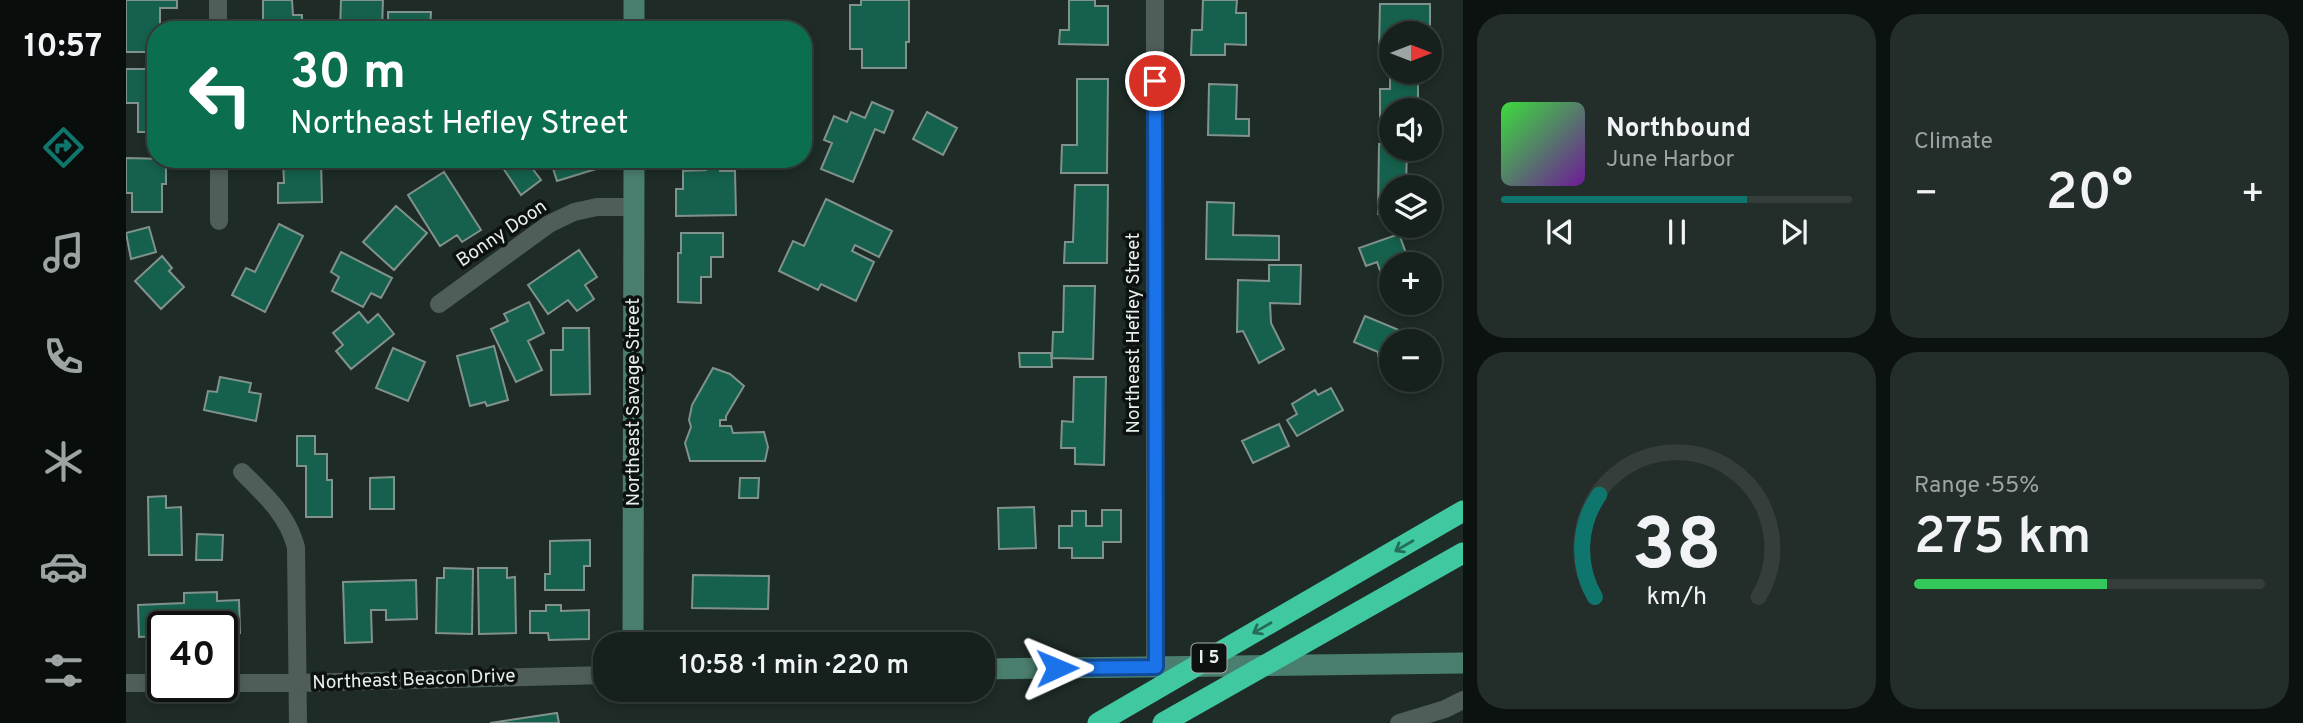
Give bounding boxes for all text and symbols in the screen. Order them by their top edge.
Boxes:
north arrow [1379,21,1442,84]
map controls [1379,21,1442,392]
text: 10:57 [24,28,102,68]
text: 30 m [290,44,406,106]
icon: left [175,49,266,140]
pin [1125,51,1185,111]
icon: arrive [1136,62,1174,100]
button: sound [1379,98,1442,161]
text: Northeast Hefley Street [290,105,629,145]
text: Northbound [1606,113,1751,146]
icon: directions [39,123,88,172]
text: Climate [1914,128,1993,157]
text: June Harbor [1606,146,1734,175]
text: 20° [2046,162,2133,228]
text: − [1914,171,1939,220]
text: + [2240,171,2265,220]
button: layers [1379,175,1442,238]
street label: Bonny Doon [452,195,552,273]
icon: previous [1541,213,1579,251]
icon: pause [1658,213,1696,251]
icon: next [1775,213,1813,251]
icon: music [39,228,88,277]
street label: Northeast Hefley Street [1122,232,1146,434]
button: + [1379,252,1442,315]
street label: Northeast Savage Street [622,298,646,506]
button: − [1379,329,1442,392]
icon: phone [39,332,88,381]
icon: climate [39,437,88,486]
text: Range · 55% [1914,472,2039,501]
text: 38 [1632,503,1721,595]
text: 275 km [1914,506,2091,572]
one-way arrow [1394,539,1414,553]
icon: car [39,542,88,591]
text: km/h [1646,581,1707,613]
speed limit sign: 40 [147,611,238,702]
one-way arrow [1252,621,1272,635]
position arrow [1020,631,1094,705]
road number: I 5 [1192,644,1226,672]
icon: filters [39,646,88,695]
text: 10:58 · 1 min · 220 m [679,650,909,683]
street label: Northeast Beacon Drive [312,664,516,696]

